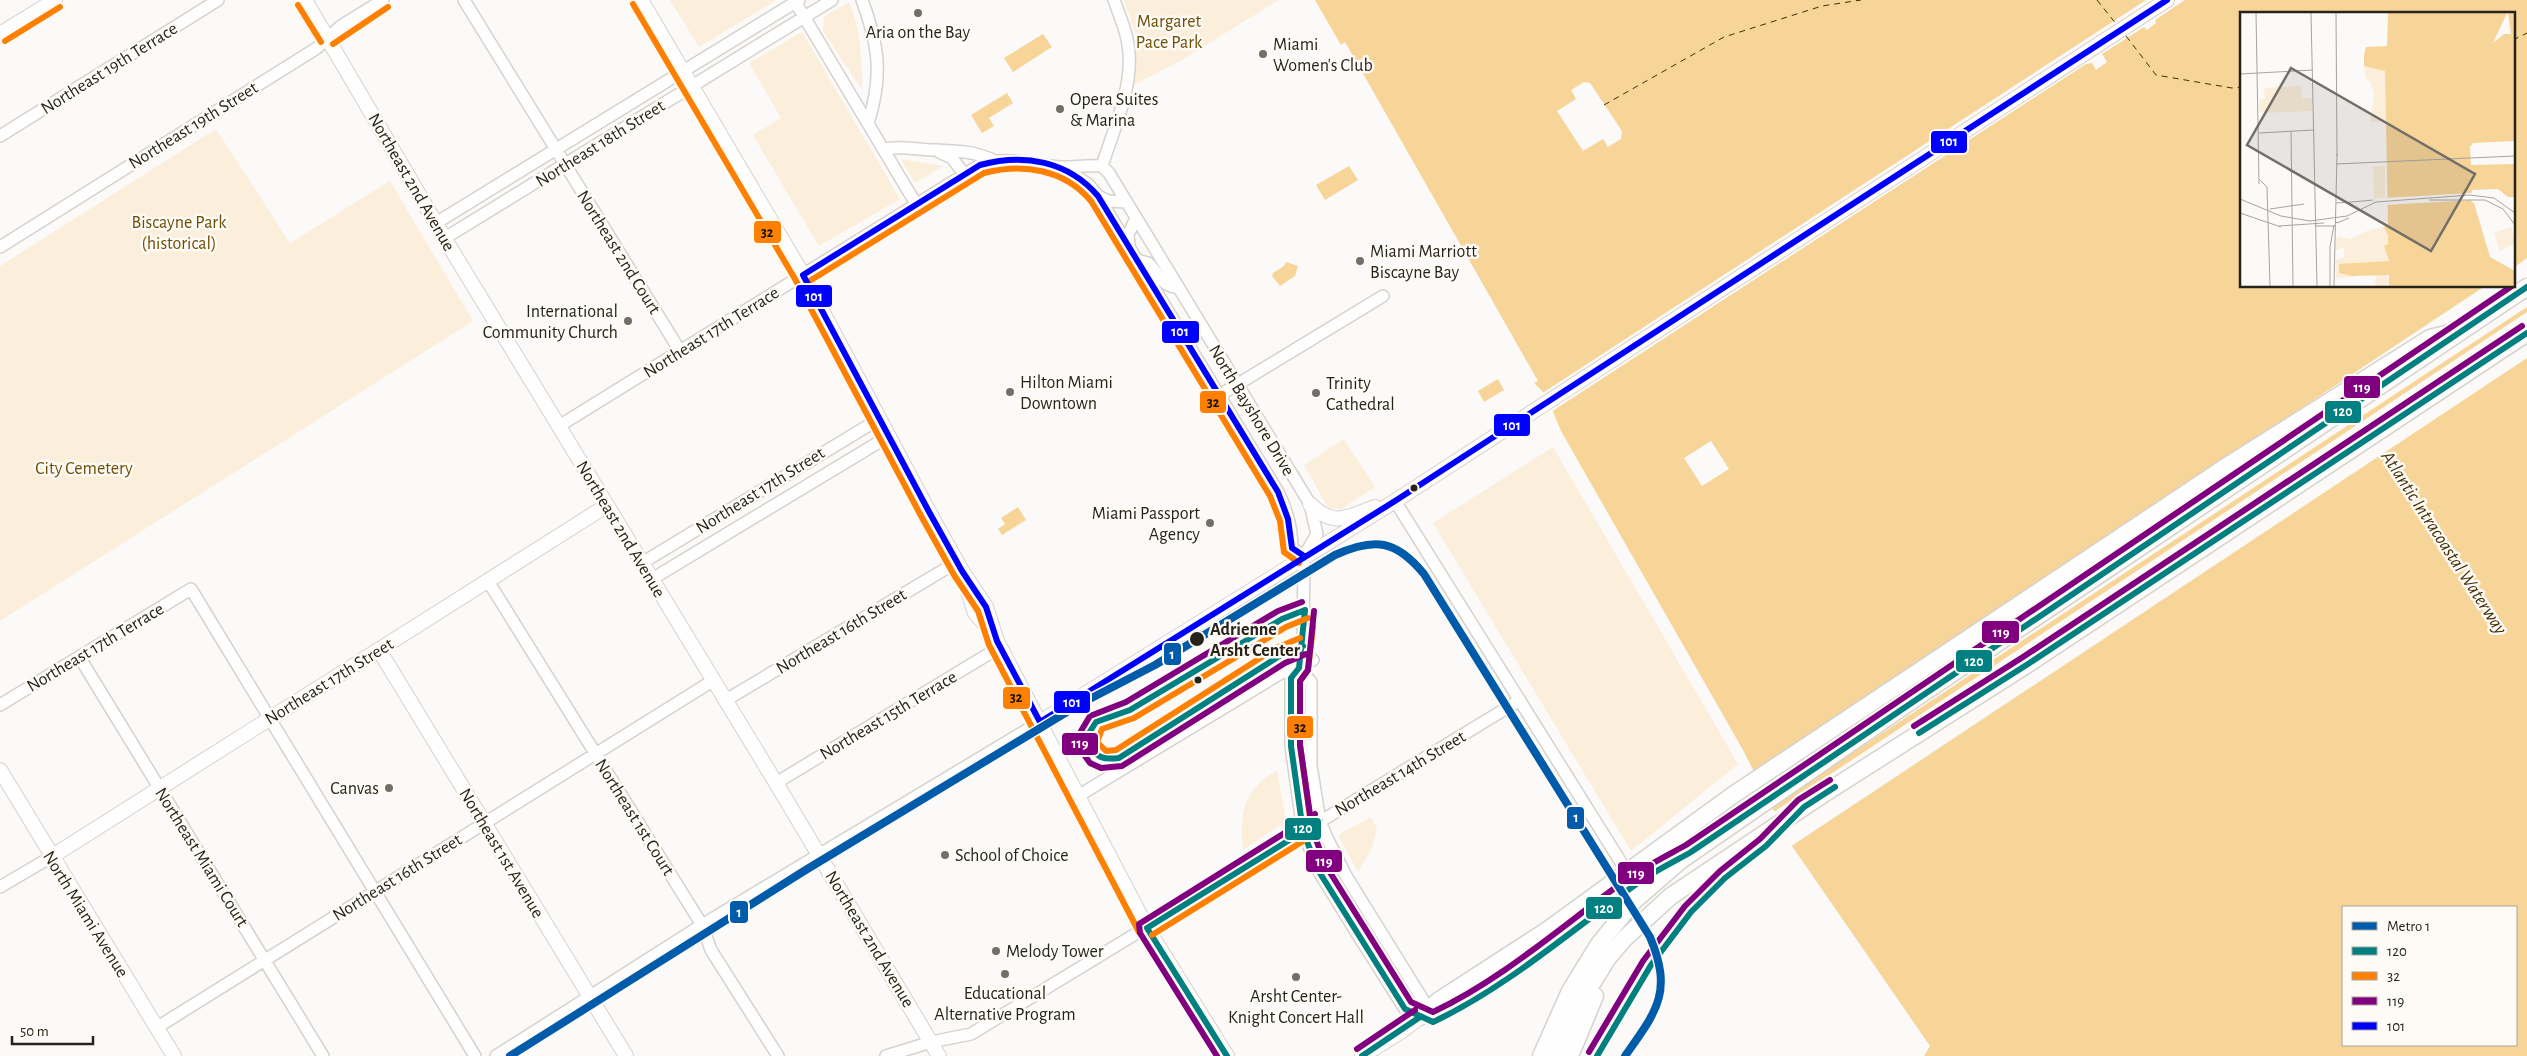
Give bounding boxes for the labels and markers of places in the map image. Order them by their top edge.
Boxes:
marker: Aria on the Bay [912,7,924,19]
place label: Aria on the Bay [866,24,971,42]
place label: Miami Women's Club [1273,36,1373,75]
marker: Miami Women's Club [1257,48,1269,60]
place label: Opera Suites & Marina [1070,91,1158,130]
marker: Opera Suites & Marina [1054,103,1066,115]
place label: Miami Marriott Biscayne Bay [1370,243,1477,282]
marker: Miami Marriott Biscayne Bay [1354,255,1366,267]
place label: International Community Church [483,303,618,342]
marker: International Community Church [622,315,634,327]
place label: Hilton Miami Downtown [1020,374,1113,413]
place label: Trinity Cathedral [1326,375,1395,414]
marker: Hilton Miami Downtown [1004,386,1016,398]
marker: Trinity Cathedral [1310,387,1322,399]
unlabelled marker [1409,483,1419,493]
place label: Miami Passport Agency [1092,505,1200,544]
marker: Miami Passport Agency [1204,517,1216,529]
place label: Adrienne Arsht Center [1210,621,1301,660]
marker: Adrienne Arsht Center [1188,630,1206,648]
unlabelled marker [1193,675,1203,685]
place label: Canvas [330,780,379,798]
marker: Canvas [383,782,395,794]
place label: School of Choice [955,847,1069,865]
marker: School of Choice [939,849,951,861]
place label: Melody Tower [1006,943,1104,961]
marker: Melody Tower [990,945,1002,957]
marker: Educational Alternative Program [999,968,1011,980]
marker: Arsht Center- Knight Concert Hall [1290,971,1302,983]
place label: Educational Alternative Program [934,985,1076,1024]
place label: Arsht Center- Knight Concert Hall [1228,988,1364,1027]

